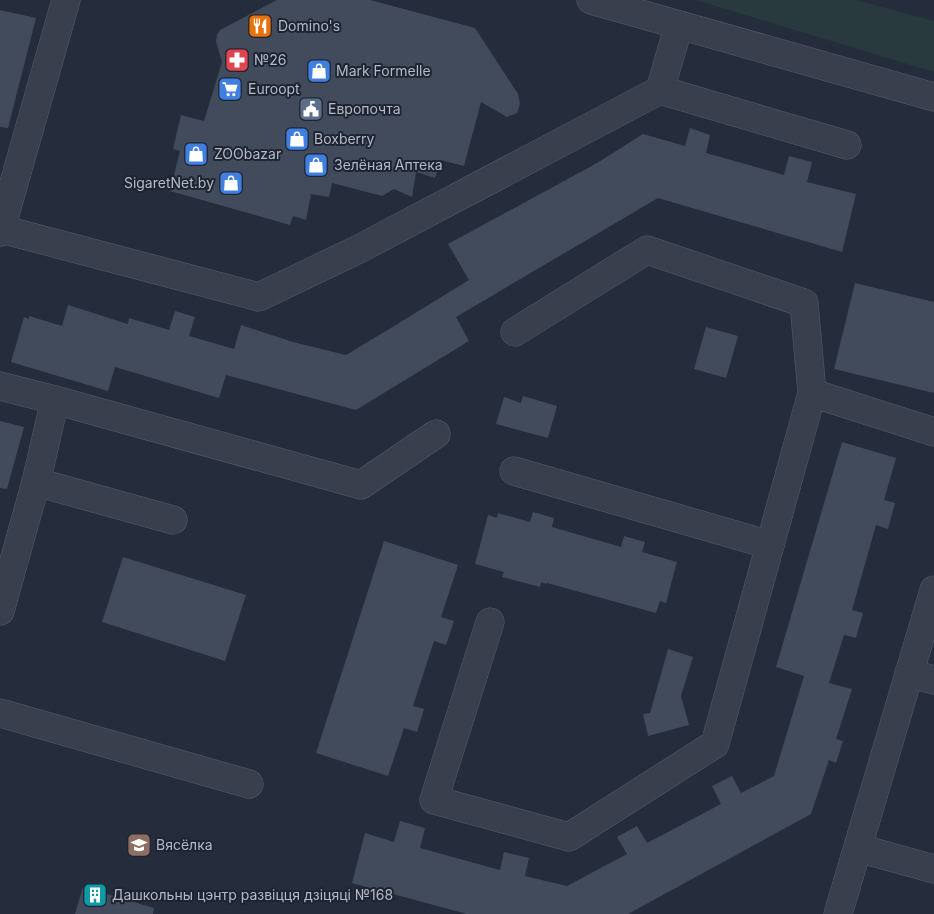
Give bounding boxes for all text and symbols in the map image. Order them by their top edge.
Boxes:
restaurant icon: Domino's [247,13,273,39]
place label: Domino's [278,17,340,34]
pharmacy icon: №26 [224,47,250,73]
place label: №26 [254,51,287,68]
shop icon: Mark Formelle [306,58,332,84]
place label: Mark Formelle [336,62,431,79]
supermarket icon: Euroopt [217,76,243,102]
place label: Euroopt [248,80,300,97]
public building icon: Европочта [298,96,324,122]
place label: Европочта [328,100,401,117]
shop icon: Boxberry [284,126,310,152]
place label: Boxberry [314,130,375,147]
shop icon: ZOObazar [183,141,209,167]
place label: ZOObazar [214,145,281,162]
shop icon: Зелёная Аптека [303,152,329,178]
place label: Зелёная Аптека [334,156,443,173]
shop icon: SigaretNet.by [218,170,244,196]
place label: SigaretNet.by [124,174,214,191]
school or university icon: Вясёлка [126,832,152,858]
place label: Вясёлка [156,836,213,853]
building icon: Дашкольны цэнтр развіцця дзіцяці №168 [82,882,108,908]
place label: Дашкольны цэнтр развіцця дзіцяці №168 [112,886,393,903]

